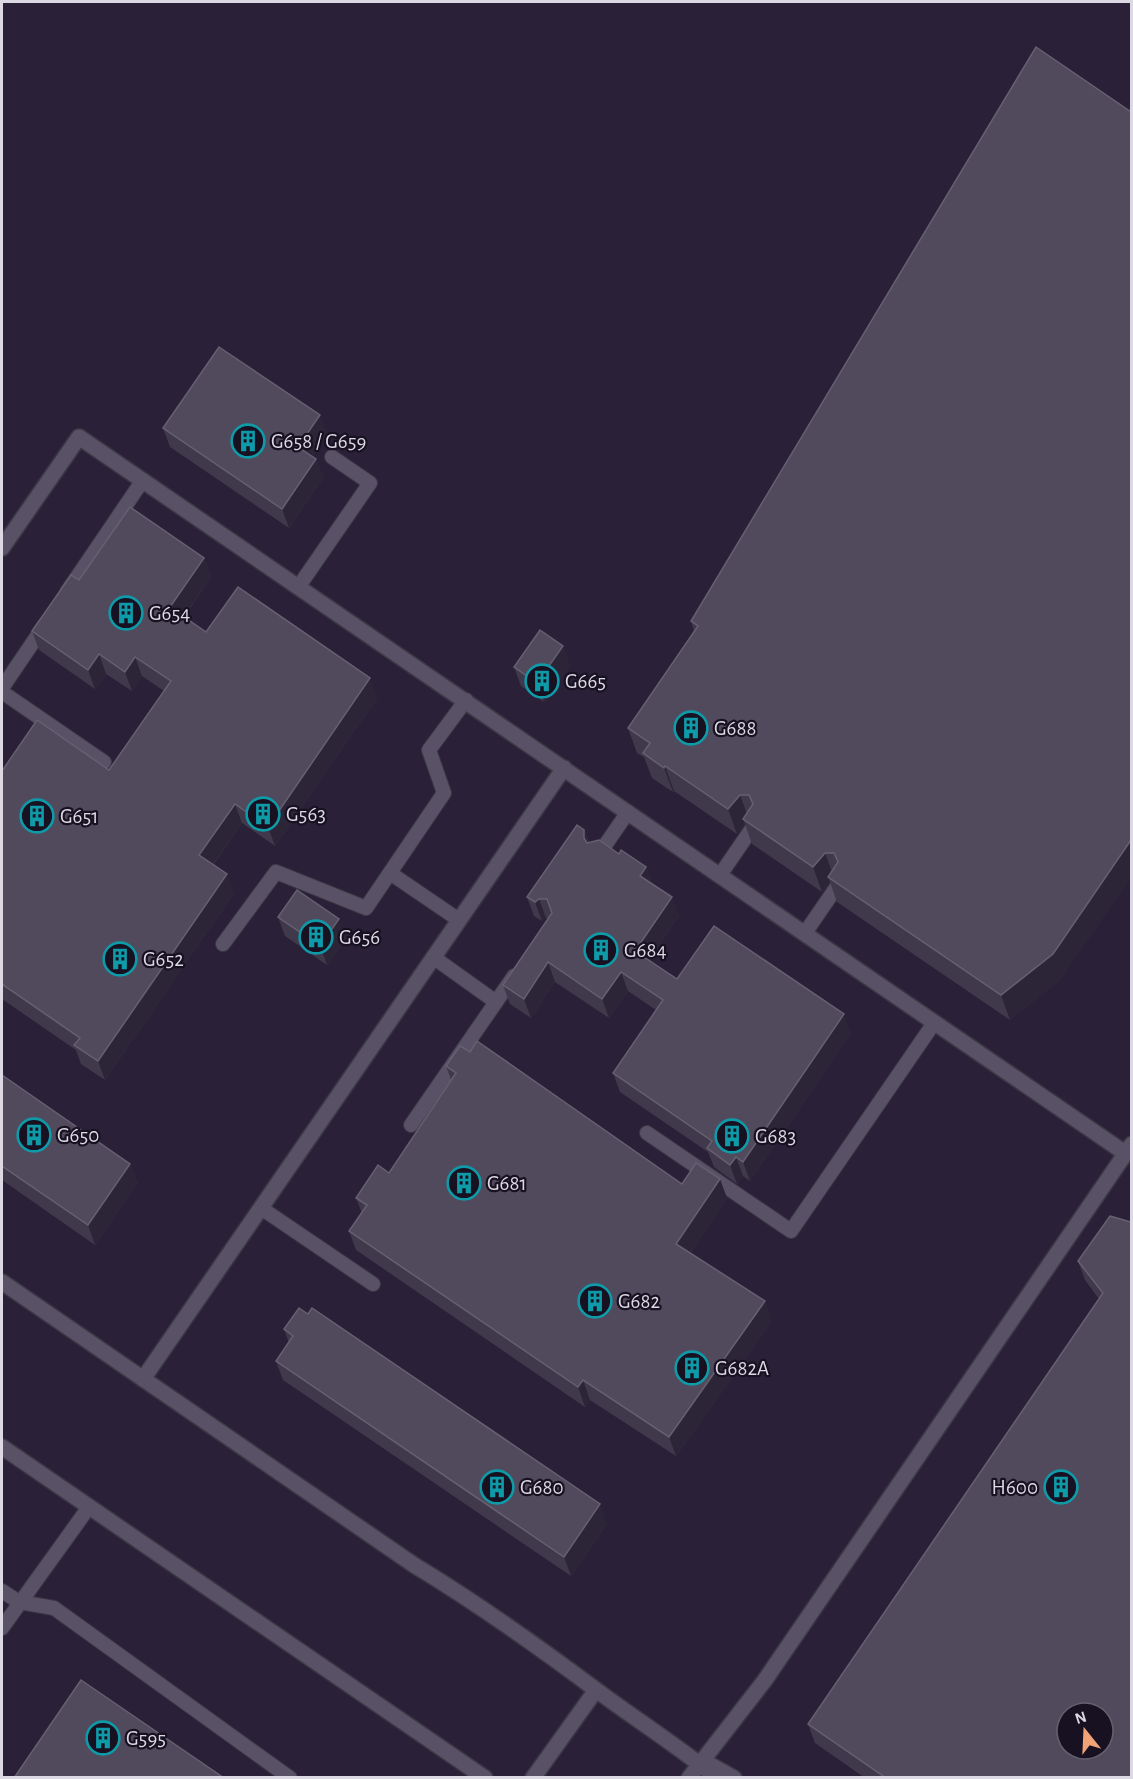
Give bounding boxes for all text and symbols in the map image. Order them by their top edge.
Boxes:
building icon: G658 / G659 [230,423,266,459]
place label: G658 / G659 [271,431,366,452]
building icon: G654 [108,595,144,631]
place label: G654 [149,603,190,624]
building icon: G665 [524,663,560,699]
place label: G665 [565,671,606,692]
building icon: G688 [673,710,709,746]
place label: G688 [714,718,756,739]
building icon: G563 [245,796,281,832]
building icon: G651 [19,798,55,834]
place label: G563 [286,804,326,825]
place label: G651 [60,806,98,827]
building icon: G656 [298,919,334,955]
place label: G656 [339,927,380,948]
building icon: G684 [583,932,619,968]
place label: G684 [624,940,667,961]
building icon: G652 [102,941,138,977]
place label: G652 [143,949,184,970]
building icon: G650 [16,1117,52,1153]
building icon: G683 [714,1118,750,1154]
place label: G650 [57,1125,99,1146]
place label: G683 [755,1126,796,1147]
building icon: G681 [446,1165,482,1201]
place label: G681 [487,1173,527,1194]
building icon: G682 [577,1283,613,1319]
place label: G682 [618,1291,660,1312]
building icon: G682A [674,1350,710,1386]
place label: G682A [715,1358,769,1379]
building icon: G680 [479,1469,515,1505]
building icon: H600 [1043,1469,1079,1505]
place label: G680 [520,1477,564,1498]
place label: H600 [992,1477,1038,1498]
north arrow [1055,1701,1115,1761]
text: N [1073,1708,1088,1727]
building icon: G595 [85,1720,121,1756]
place label: G595 [126,1728,166,1749]

